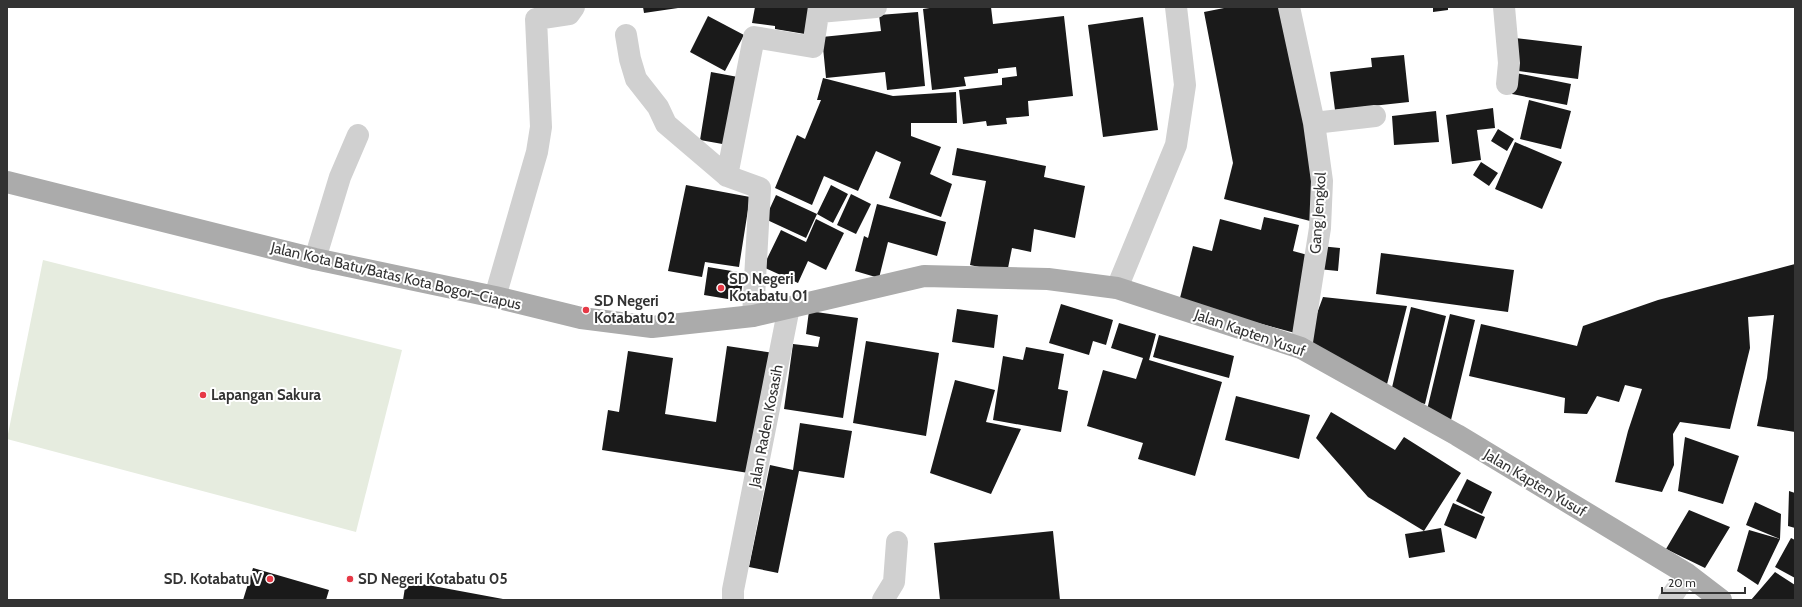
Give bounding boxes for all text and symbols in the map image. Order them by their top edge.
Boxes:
street label: Gang Jengkol [1306,171,1330,254]
street label: Jalan Kota Batu/Batas Kota Bogor–Ciapus [268,238,523,314]
place label: SD Negeri Kotabatu 01 [729,270,808,305]
marker: SD Negeri Kotabatu 01 [716,283,726,293]
place label: SD Negeri Kotabatu 02 [594,292,675,327]
marker: SD Negeri Kotabatu 02 [581,305,591,315]
street label: Jalan Kapten Yusuf [1191,305,1308,360]
street label: Jalan Raden Kosasih [745,363,787,490]
place label: Lapangan Sakura [211,386,322,404]
marker: Lapangan Sakura [198,390,208,400]
street label: Jalan Kapten Yusuf [1480,445,1589,521]
scale bar [1662,569,1745,595]
place label: SD. Kotabatu V [164,570,263,588]
place label: SD Negeri Kotabatu 05 [358,570,507,588]
marker: SD. Kotabatu V [265,574,275,584]
marker: SD Negeri Kotabatu 05 [345,574,355,584]
text: 20 m [1668,575,1696,590]

